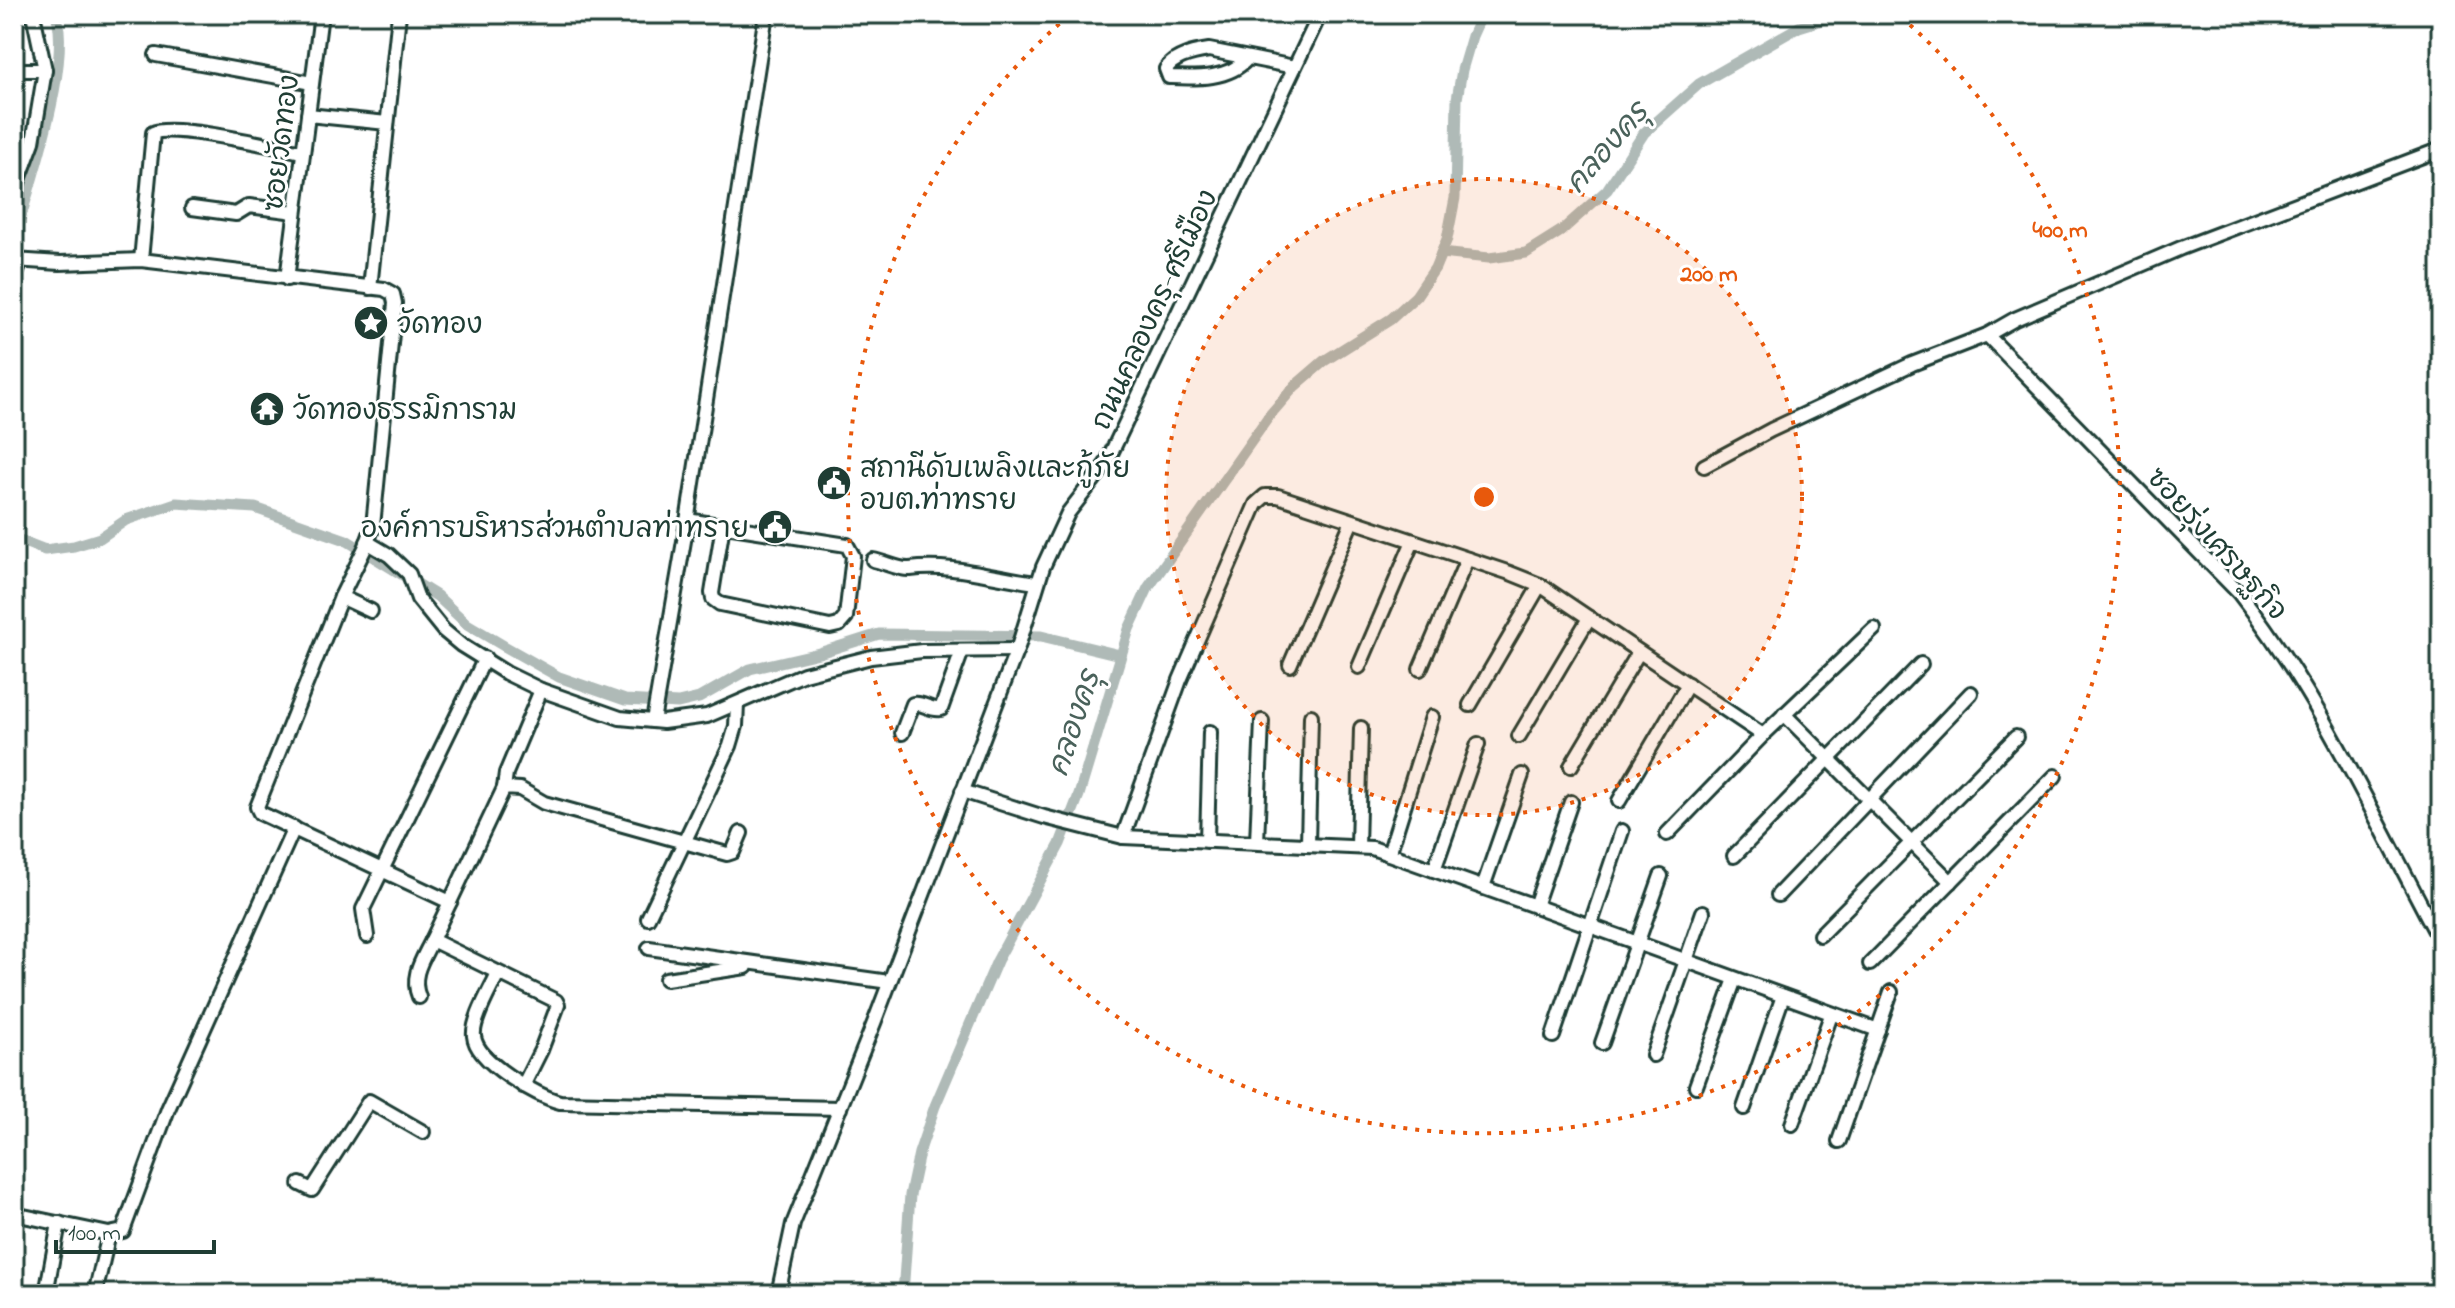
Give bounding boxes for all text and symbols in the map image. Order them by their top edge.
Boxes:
street label: ซอยวัดทอง [255,73,312,214]
water label: คลองครุ [1556,91,1663,204]
street label: ถนนคลองครุ-ศรีเมือง [1082,183,1230,437]
text: 400 m [2032,214,2088,249]
text: 200 m [1679,258,1738,293]
place icon: วัดทอง [352,304,390,342]
place label: วัดทอง [397,306,483,347]
temple icon: วัดทองธรรมิการาม [248,390,286,428]
place label: วัดทองธรรมิการาม [293,392,517,433]
place label: สถานีดับเพลิงและกู้ภัย อบต.ท่าทราย [860,449,1130,523]
street label: ซอยรุ่งเศรษฐกิจ [2135,459,2296,631]
public building icon: สถานีดับเพลิงและกู้ภัย อบต.ท่าทราย [815,464,853,502]
centre of rings [1470,483,1498,511]
place label: องค์การบริหารส่วนตำบลท่าทราย [361,508,749,551]
public building icon: องค์การบริหารส่วนตำบลท่าทราย [756,508,794,546]
water label: คลองครุ [1038,663,1115,782]
scale bar [56,1204,214,1254]
text: 100 m [68,1217,121,1252]

